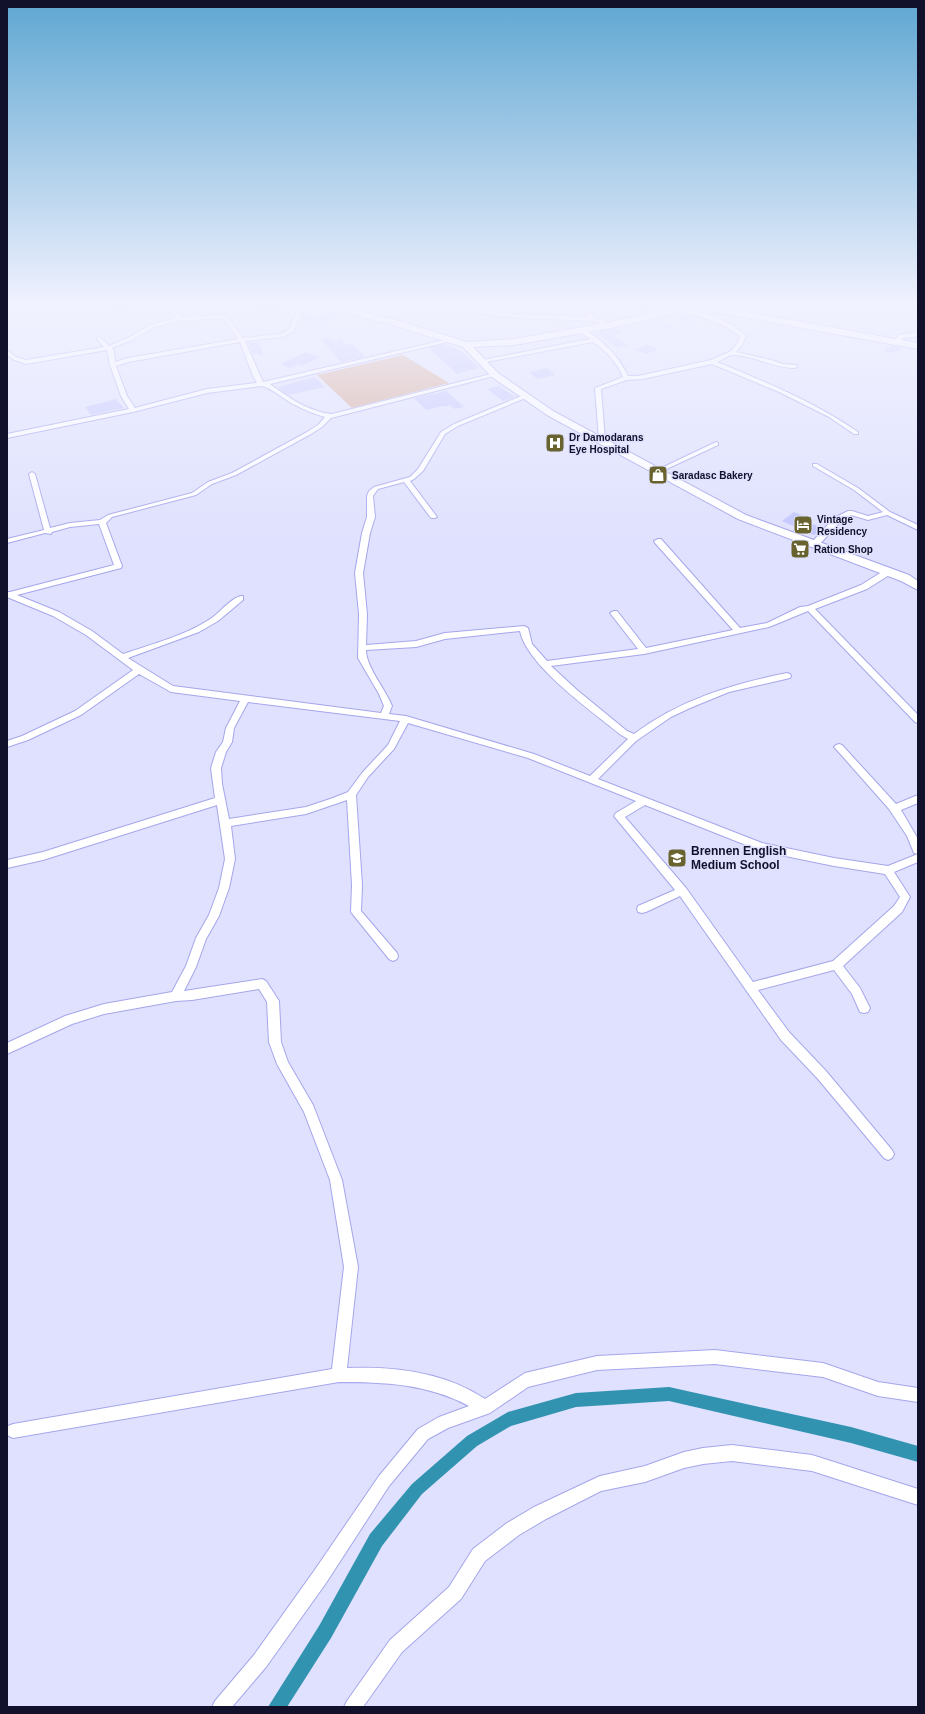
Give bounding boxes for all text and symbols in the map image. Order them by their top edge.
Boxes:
hospital icon: Dr Damodarans Eye Hospital [544,432,566,454]
place label: Dr Damodarans Eye Hospital [569,432,644,455]
shop icon: Saradasc Bakery [647,464,669,486]
place label: Saradasc Bakery [672,470,753,481]
hotel icon: Vintage Residency [792,514,814,536]
place label: Vintage Residency [817,514,867,537]
supermarket icon: Ration Shop [789,538,811,560]
place label: Ration Shop [814,544,873,555]
place label: Brennen English Medium School [691,844,786,872]
school or university icon: Brennen English Medium School [666,847,688,869]

